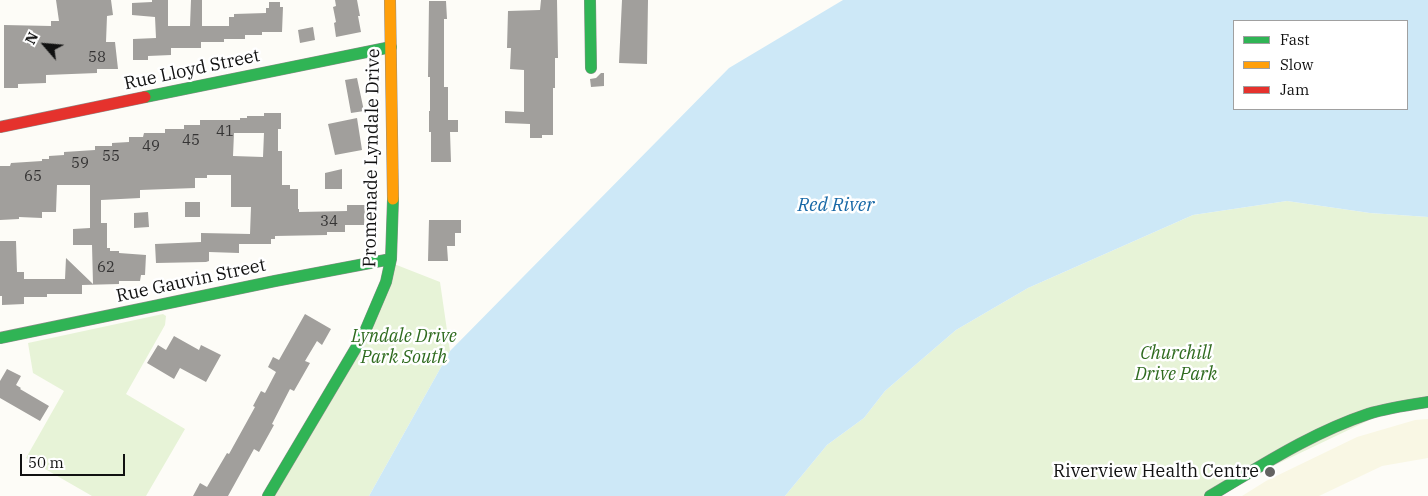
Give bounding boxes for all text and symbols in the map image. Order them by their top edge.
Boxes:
north arrow [20,20,70,70]
legend [1233,20,1408,110]
text: N [21,29,42,47]
text: Fast [1280,30,1310,49]
street label: Rue Lloyd Street [122,45,262,95]
street label: Promenade Lyndale Drive [359,48,385,268]
house number: 58 [88,49,106,67]
text: Slow [1280,55,1313,74]
text: Jam [1280,80,1309,99]
house number: 41 [216,123,234,141]
house number: 45 [182,132,200,150]
house number: 49 [142,138,160,156]
house number: 55 [102,148,120,166]
house number: 59 [71,155,89,173]
house number: 65 [24,168,42,186]
water label: Red River [797,195,875,217]
house number: 34 [320,213,338,231]
street label: Rue Gauvin Street [114,255,268,307]
house number: 62 [97,259,115,277]
park label: Lyndale Drive Park South [351,326,457,368]
park label: Churchill Drive Park [1135,343,1217,386]
scale bar [22,444,128,476]
text: 50 m [28,453,64,472]
place label: Riverview Health Centre [1053,461,1259,483]
marker: Riverview Health Centre [1263,465,1277,479]

